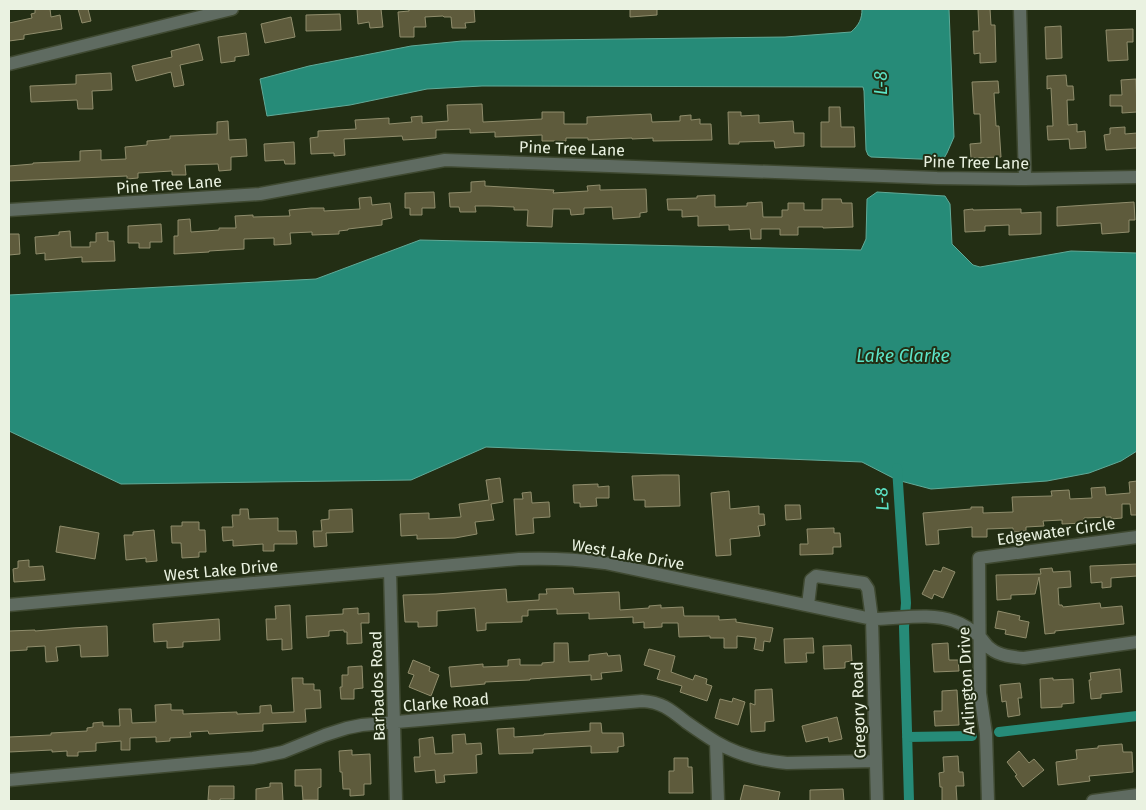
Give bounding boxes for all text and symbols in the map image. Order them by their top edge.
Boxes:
water label: L-8 [870,71,892,95]
street label: Pine Tree Lane [519,137,625,160]
street label: Pine Tree Lane [923,152,1029,173]
street label: Pine Tree Lane [116,171,223,198]
water label: Lake Clarke [856,345,950,367]
water label: L-8 [870,486,894,512]
street label: Edgewater Circle [996,514,1117,549]
street label: West Lake Drive [570,535,686,574]
street label: West Lake Drive [163,556,279,585]
street label: Arlington Drive [954,626,979,736]
street label: Barbados Road [366,631,389,741]
street label: Gregory Road [847,661,870,759]
street label: Clarke Road [402,689,490,716]

